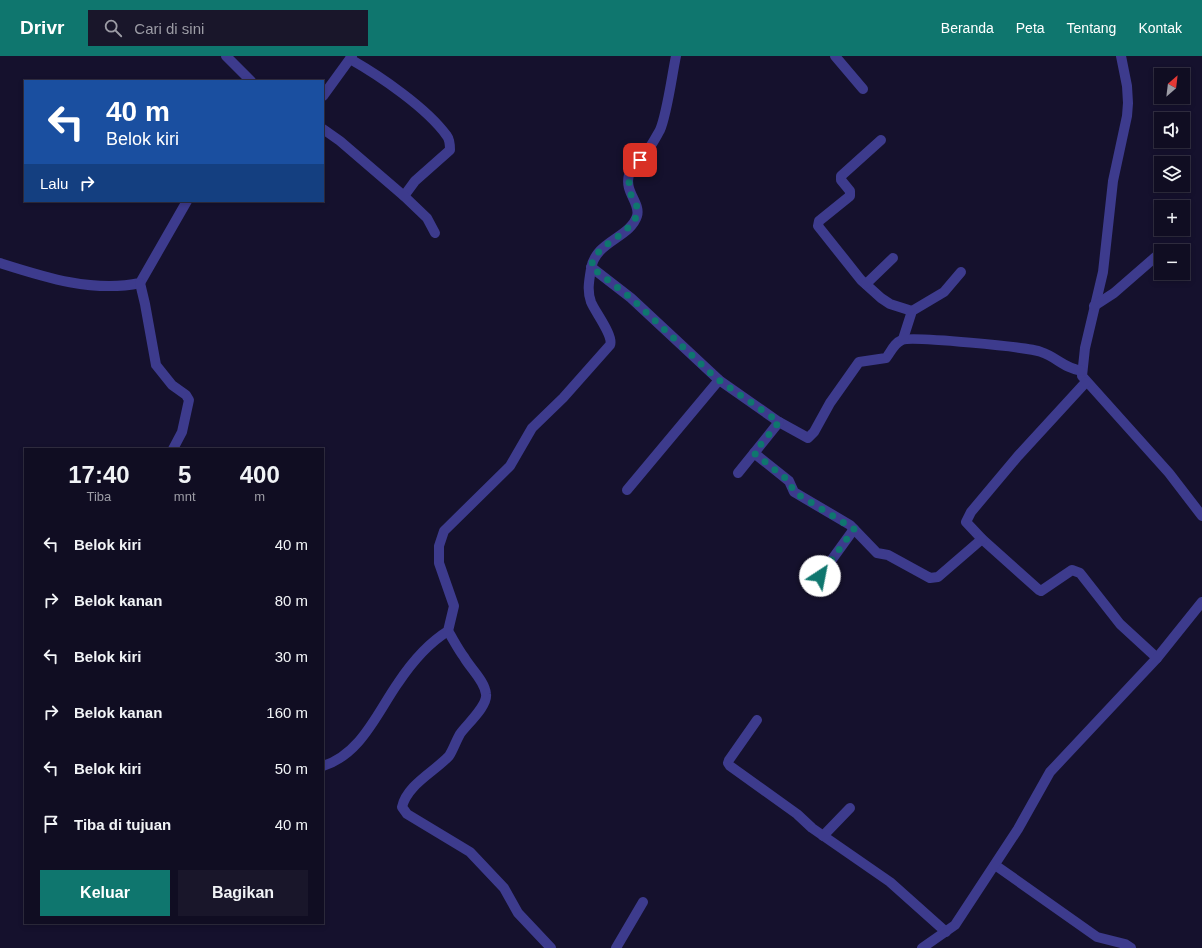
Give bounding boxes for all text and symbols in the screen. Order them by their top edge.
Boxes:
search box [88,10,368,46]
text: Drivr [20,17,64,38]
icon: search [102,17,124,39]
text: Cari di sini [134,20,204,37]
text: Beranda [941,20,994,36]
text: Peta [1016,20,1045,36]
text: Tentang [1067,20,1116,36]
text: Kontak [1138,20,1182,36]
north arrow [1154,68,1190,104]
map controls [1154,68,1190,280]
icon: left [40,96,92,148]
text: 40 m [106,96,170,127]
button: sound [1154,112,1190,148]
text: Belok kiri [106,129,179,149]
pin [623,143,657,177]
icon: arrive [629,149,651,171]
button: layers [1154,156,1190,192]
icon: right [76,172,98,194]
text: Lalu [40,175,68,192]
button: + [1154,200,1190,236]
button: − [1154,244,1190,280]
text: 17:40 [68,461,130,488]
text: 5 [178,461,191,488]
text: 400 [240,461,280,488]
text: Tiba [87,489,111,504]
text: mnt [174,489,196,504]
text: m [254,489,265,504]
icon: left [40,533,62,555]
text: Belok kiri [74,536,142,553]
text: 40 m [275,536,308,553]
position arrow [799,555,841,597]
icon: right [40,589,62,611]
text: Belok kanan [74,592,162,609]
text: 80 m [275,592,308,609]
icon: left [40,645,62,667]
text: Belok kiri [74,648,142,665]
text: 30 m [275,648,308,665]
icon: right [40,701,62,723]
text: Belok kanan [74,704,162,721]
text: 160 m [266,704,308,721]
icon: left [40,757,62,779]
text: Belok kiri [74,760,142,777]
text: 50 m [275,760,308,777]
icon: arrive [40,813,62,835]
text: Tiba di tujuan [74,816,171,833]
text: 40 m [275,816,308,833]
button: Keluar [40,870,170,916]
button: Bagikan [178,870,308,916]

